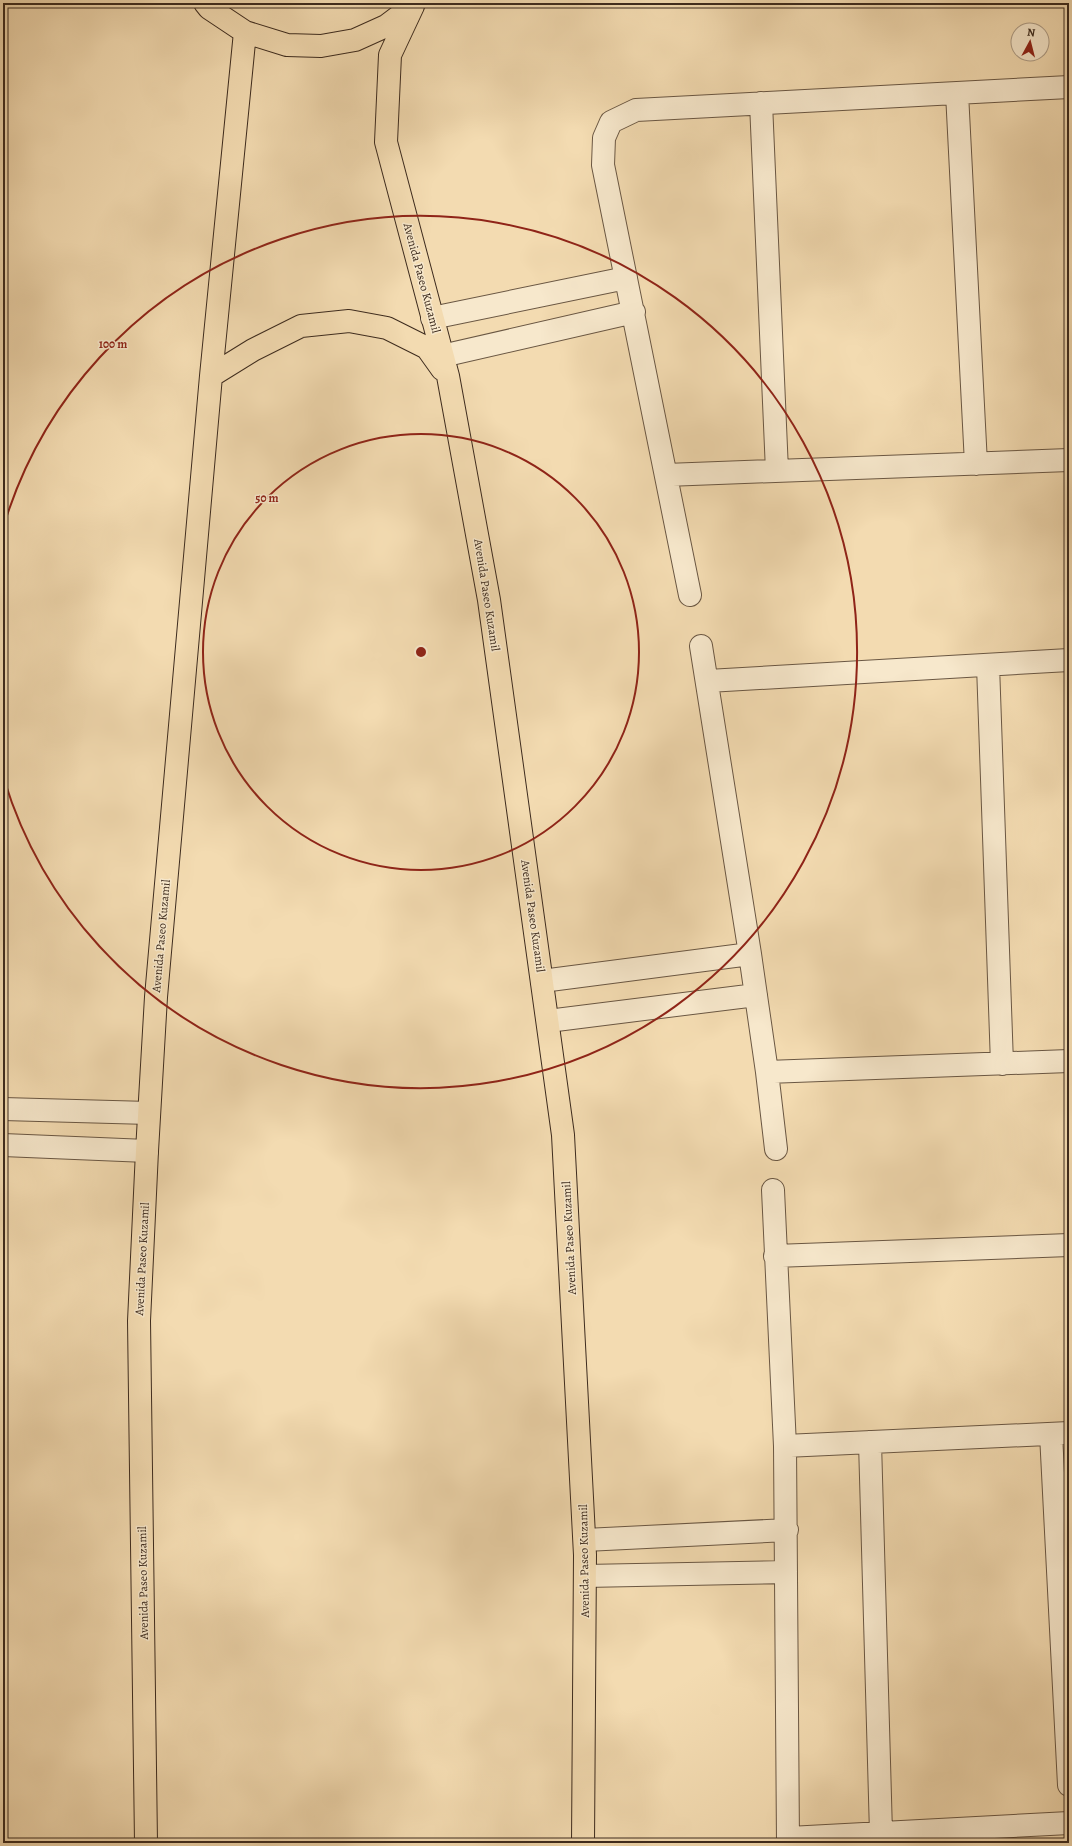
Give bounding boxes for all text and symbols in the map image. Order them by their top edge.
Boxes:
north arrow [1010,22,1050,62]
text: N [1026,25,1036,41]
street label: Avenida Paseo Kuzamil [399,220,444,335]
text: 100 m [99,336,127,352]
text: 50 m [255,490,279,506]
street label: Avenida Paseo Kuzamil [470,537,504,652]
centre of rings [414,645,428,659]
street label: Avenida Paseo Kuzamil [517,858,549,973]
street label: Avenida Paseo Kuzamil [148,879,174,994]
street label: Avenida Paseo Kuzamil [558,1181,580,1296]
street label: Avenida Paseo Kuzamil [131,1202,153,1317]
street label: Avenida Paseo Kuzamil [575,1504,593,1619]
street label: Avenida Paseo Kuzamil [134,1526,152,1641]

